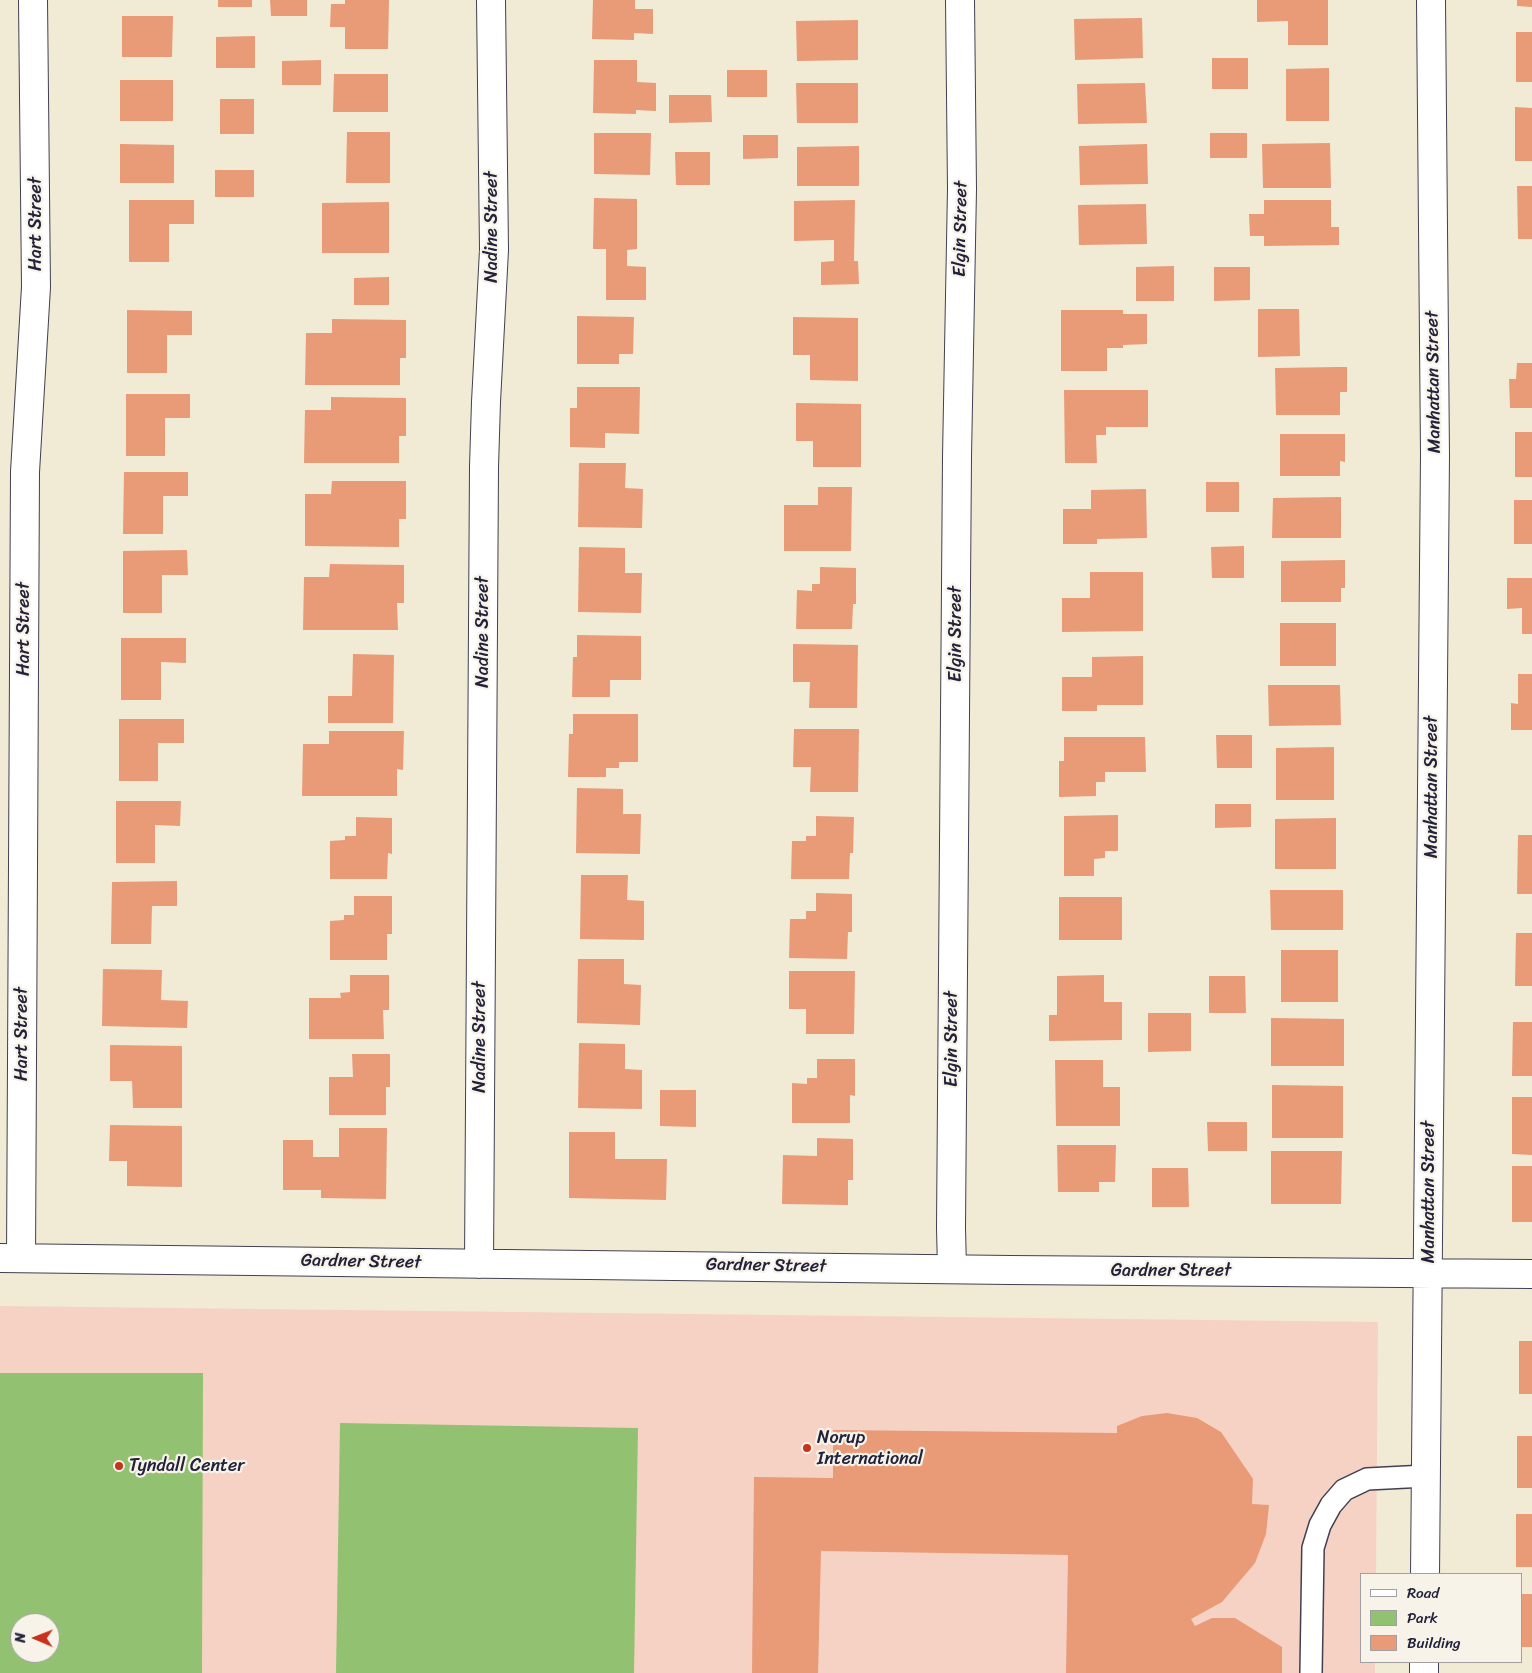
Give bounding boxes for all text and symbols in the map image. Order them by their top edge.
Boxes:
street label: Nadine Street [481,171,503,283]
street label: Hart Street [25,177,47,271]
street label: Elgin Street [949,181,973,277]
street label: Manhattan Street [1422,311,1446,453]
street label: Nadine Street [472,576,494,688]
street label: Hart Street [13,582,35,676]
street label: Elgin Street [945,586,967,682]
street label: Manhattan Street [1421,716,1443,858]
street label: Nadine Street [469,981,491,1093]
street label: Hart Street [11,987,33,1081]
street label: Elgin Street [941,991,963,1087]
street label: Manhattan Street [1418,1121,1440,1263]
street label: Gardner Street [301,1250,421,1274]
street label: Gardner Street [706,1254,826,1278]
street label: Gardner Street [1111,1260,1231,1282]
place label: Norup International [817,1427,923,1470]
marker: Norup International [801,1442,813,1454]
place label: Tyndall Center [129,1455,245,1477]
marker: Tyndall Center [113,1460,125,1472]
legend [1360,1573,1522,1663]
text: Road [1407,1580,1439,1606]
text: Park [1407,1605,1438,1631]
north arrow [10,1613,60,1663]
text: Building [1407,1630,1461,1656]
text: N [8,1633,33,1643]

